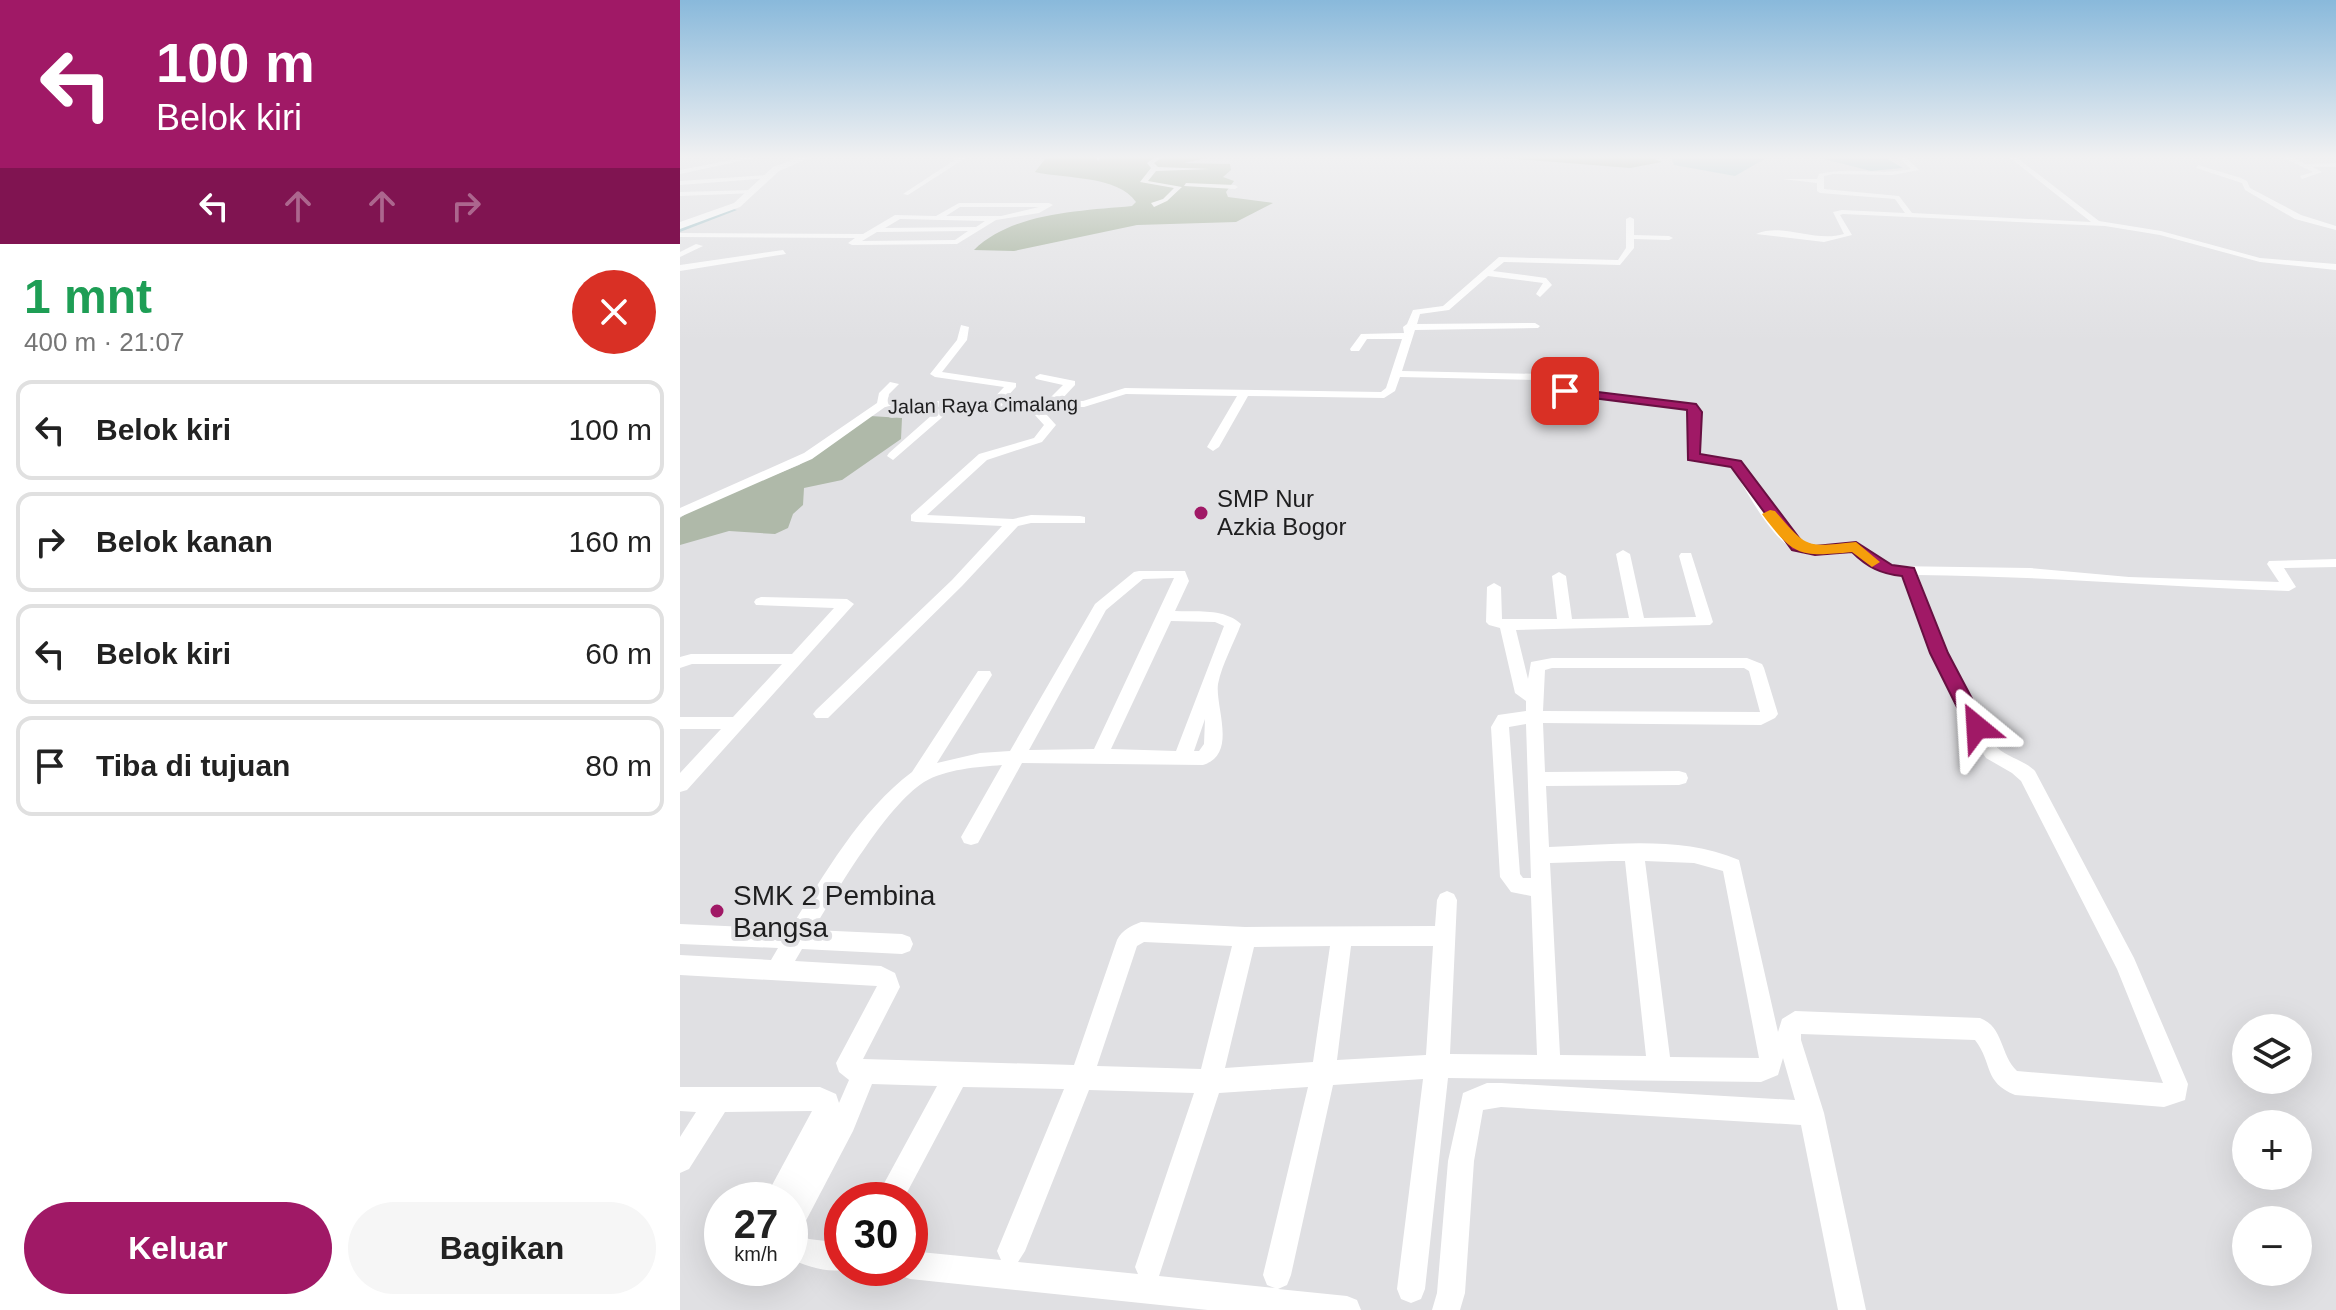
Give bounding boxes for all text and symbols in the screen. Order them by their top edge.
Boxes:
text: 100 m [156,31,315,94]
icon: left [24,32,128,136]
text: Belok kiri [156,97,302,138]
icon: left [192,184,236,228]
icon: ahead [276,184,320,228]
icon: ahead [360,184,404,228]
icon: right [444,184,488,228]
text: 1 mnt [24,270,152,323]
button: close [572,270,656,354]
text: 400 m · 21:07 [24,327,184,357]
pin [1531,357,1599,425]
icon: arrive [1543,369,1587,413]
street label: Jalan Raya Cimalang [888,392,1078,418]
icon: left [28,408,72,452]
text: Belok kiri [96,413,231,446]
text: 100 m [569,413,652,446]
place label: SMP Nur Azkia Bogor [1217,485,1346,540]
marker: SMP Nur Azkia Bogor [1192,504,1210,522]
icon: right [28,520,72,564]
text: Belok kanan [96,525,273,558]
text: 160 m [569,525,652,558]
icon: left [28,632,72,676]
text: Belok kiri [96,637,231,670]
text: 60 m [585,637,652,670]
position arrow [1935,685,2019,769]
icon: arrive [28,744,72,788]
text: Tiba di tujuan [96,749,290,782]
text: 80 m [585,749,652,782]
place label: SMK 2 Pembina Bangsa [733,880,936,943]
marker: SMK 2 Pembina Bangsa [708,902,726,920]
map controls [2232,1014,2312,1286]
button: layers [2232,1014,2312,1094]
button: + [2232,1110,2312,1190]
speed limit sign: 30 [824,1182,928,1286]
button: Keluar [24,1202,332,1294]
button: Bagikan [348,1202,656,1294]
text: 27 [734,1202,778,1246]
button: − [2232,1206,2312,1286]
text: km/h [734,1243,778,1265]

